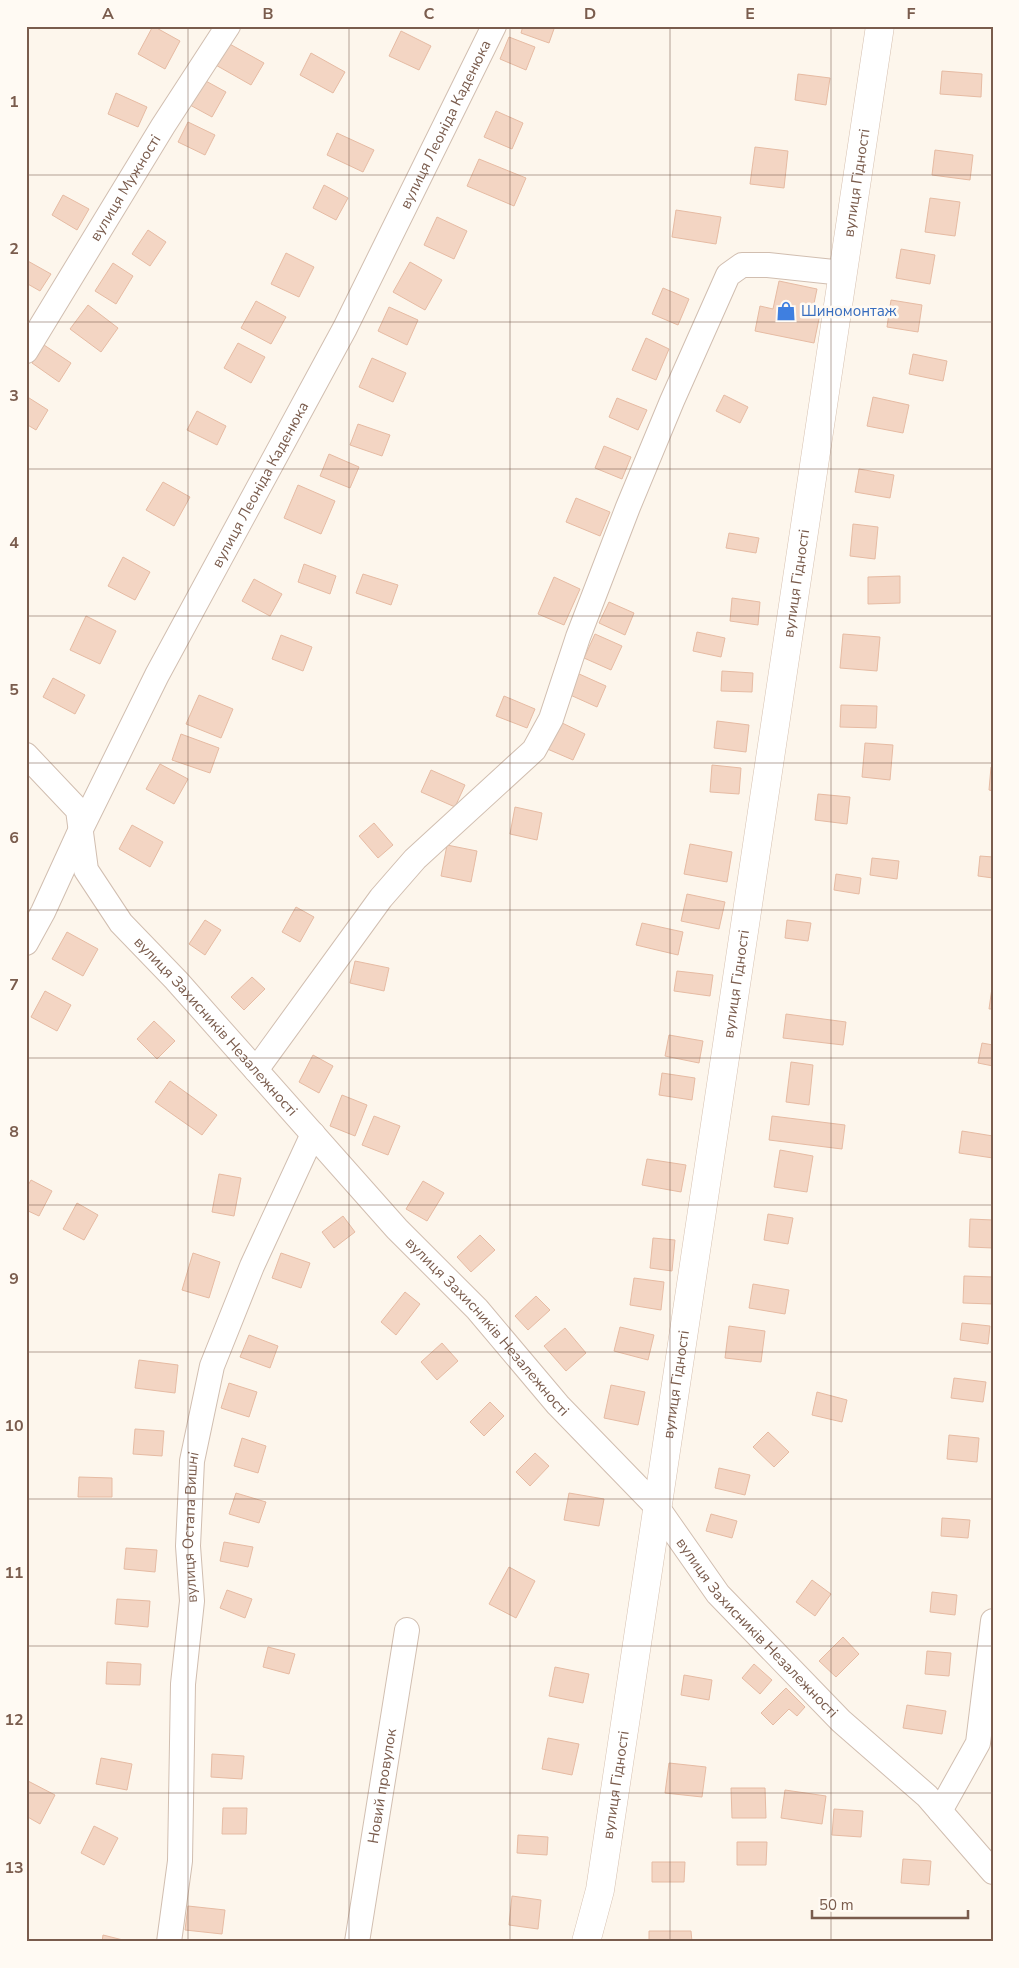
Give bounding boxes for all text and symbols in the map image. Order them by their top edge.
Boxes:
text: A [102,3,114,25]
text: B [262,3,274,25]
text: C [424,3,435,25]
text: D [584,3,596,25]
text: E [745,3,755,25]
text: F [907,3,916,25]
street label: вулиця Леоніда Каденюка [395,37,496,212]
text: 1 [9,91,19,113]
street label: вулиця Гідності [838,127,874,239]
street label: вулиця Мужності [85,131,165,245]
text: 2 [9,238,19,260]
shop icon: Шиномонтаж [775,300,797,322]
place label: Шиномонтаж [801,301,897,321]
text: 3 [9,385,19,407]
street label: вулиця Леоніда Каденюка [207,398,313,571]
street label: вулиця Гідності [778,528,814,639]
text: 4 [9,532,19,554]
text: 5 [9,679,19,701]
text: 6 [9,827,19,849]
street label: вулиця Гідності [718,928,754,1040]
street label: вулиця Захисників Незалежності [130,932,302,1120]
text: 7 [9,974,19,996]
text: 8 [9,1121,19,1143]
street label: вулиця Захисників Незалежності [401,1233,574,1421]
text: 9 [9,1268,19,1290]
street label: вулиця Гідності [658,1329,694,1440]
text: 10 [4,1415,24,1437]
street label: вулиця Остапа Вишні [178,1450,204,1604]
street label: вулиця Захисників Незалежності [672,1534,842,1722]
text: 11 [4,1562,24,1584]
text: 12 [4,1709,24,1731]
street label: Новий провулок [363,1727,401,1845]
street label: вулиця Гідності [598,1729,634,1841]
text: 13 [4,1857,24,1879]
scale bar [812,1888,968,1920]
text: 50 m [819,1895,854,1915]

